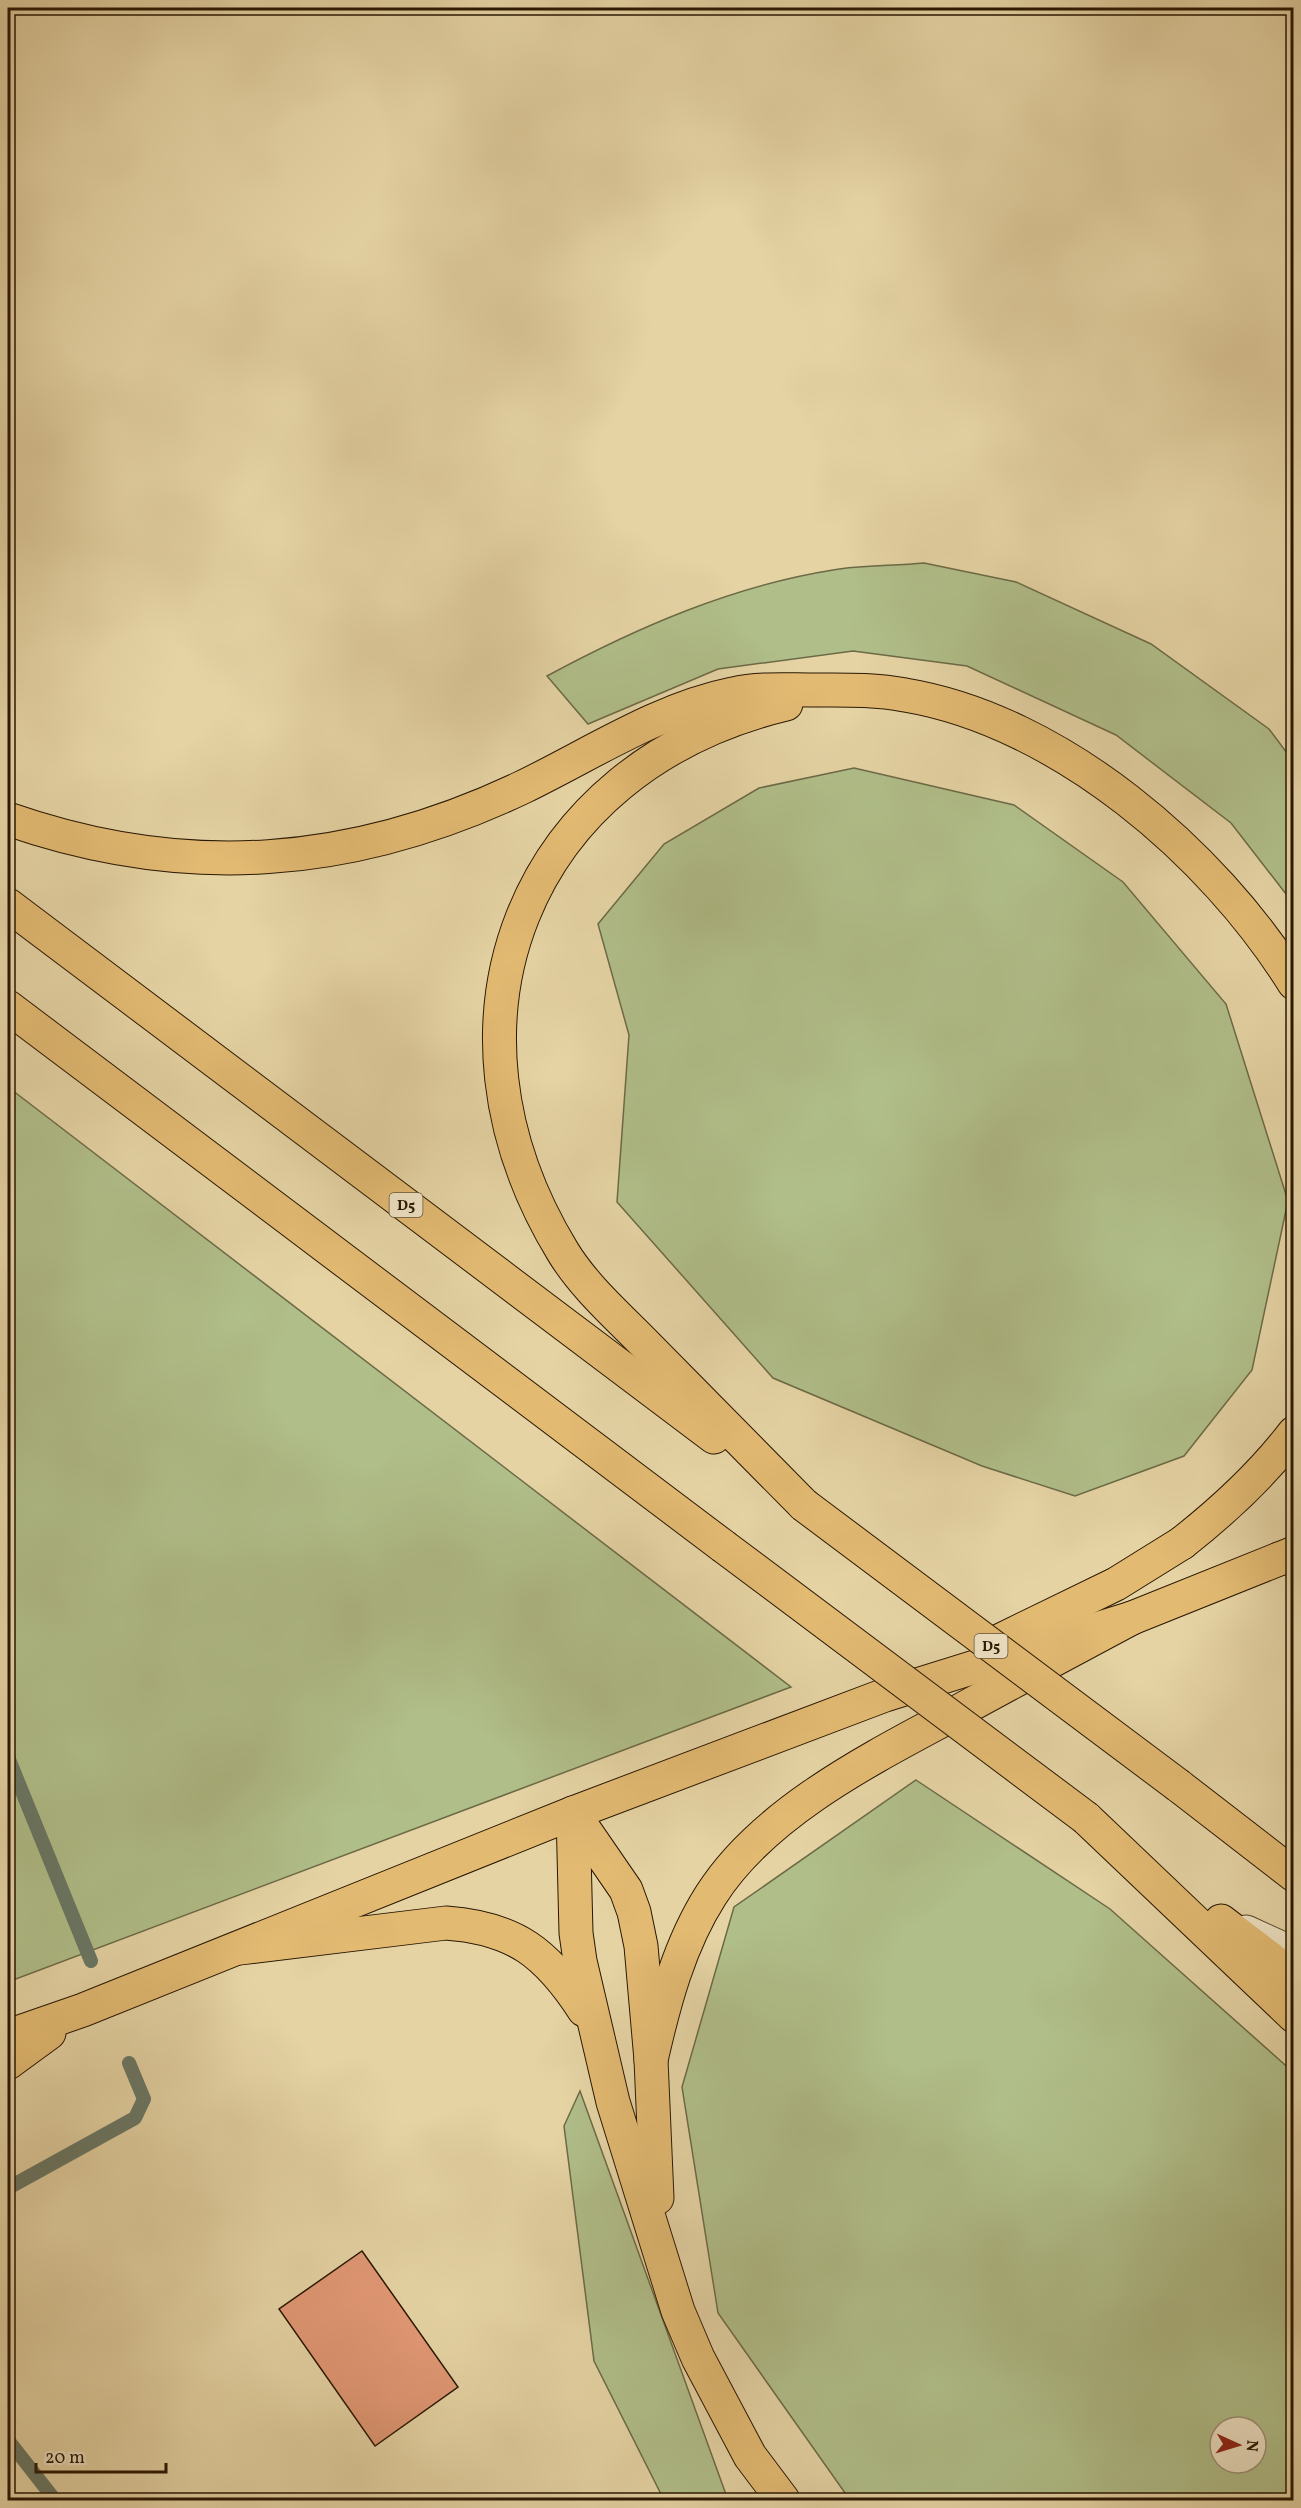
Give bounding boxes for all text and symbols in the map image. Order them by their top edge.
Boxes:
road number: D5 [390,1193,422,1217]
road number: D5 [974,1634,1008,1658]
north arrow [1208,2415,1268,2475]
scale bar [36,2436,166,2474]
text: N [1240,2439,1262,2453]
text: 20 m [45,2446,85,2471]

